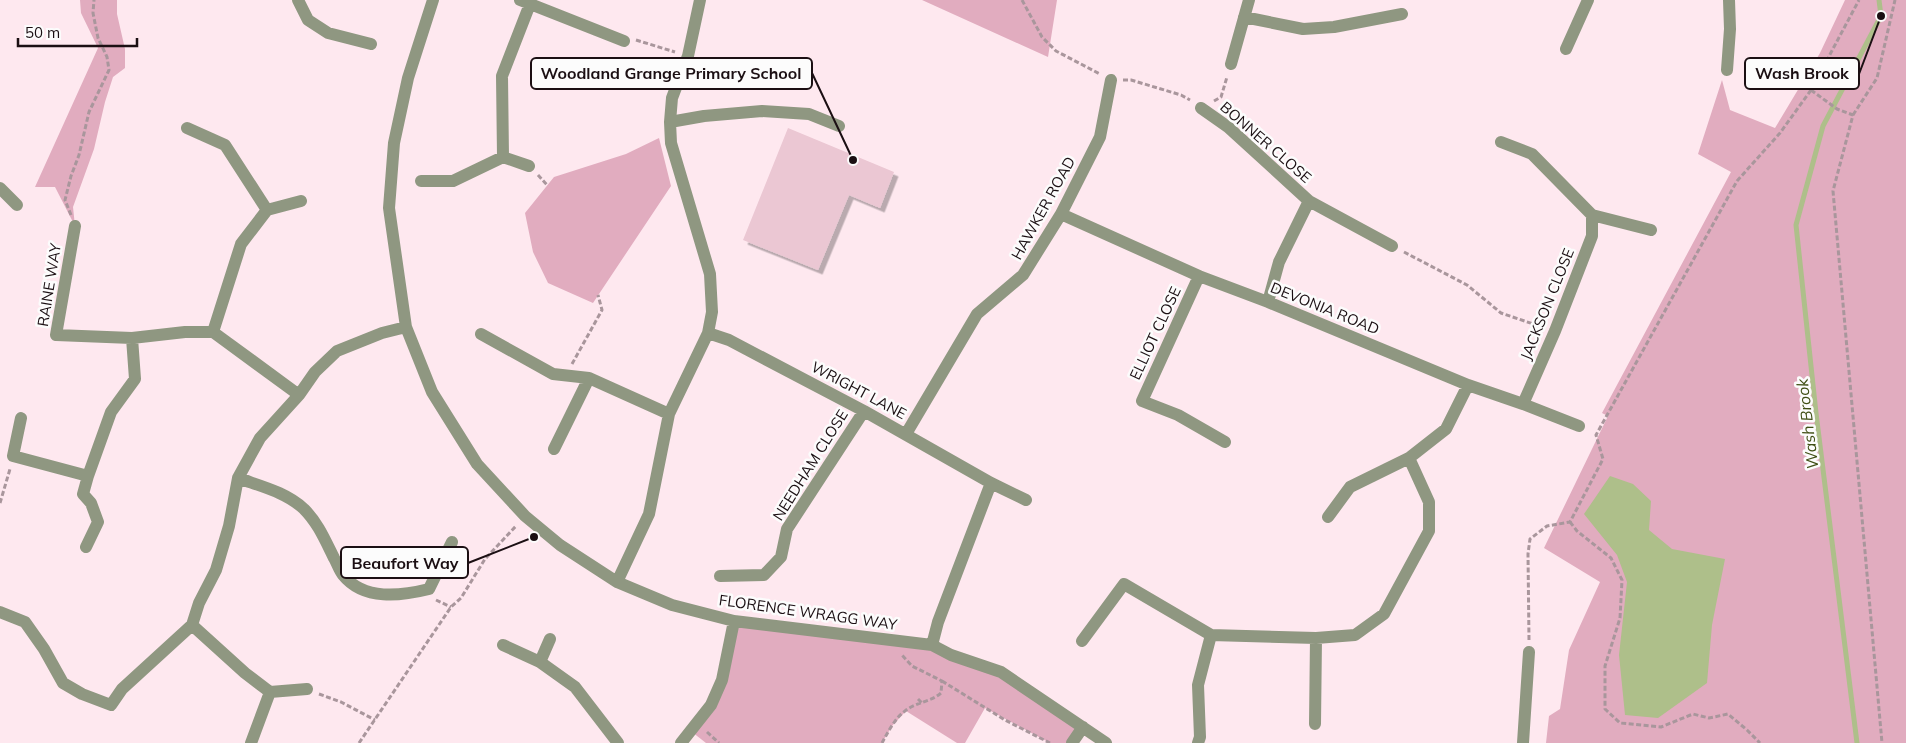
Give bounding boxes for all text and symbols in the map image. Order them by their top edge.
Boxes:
scale bar [18,15,136,47]
text: 50 m [25,23,60,42]
callout: Woodland Grange Primary School [531,58,812,89]
callout: Wash Brook [1745,58,1859,89]
text: Woodland Grange Primary School [541,63,801,83]
text: Wash Brook [1755,63,1850,83]
street label: BONNER CLOSE [1216,97,1316,187]
street label: HAWKER ROAD [1007,153,1079,263]
street label: RAINE WAY [33,241,65,328]
street label: JACKSON CLOSE [1516,245,1578,363]
street label: DEVONIA ROAD [1268,278,1382,338]
street label: ELLIOT CLOSE [1125,283,1185,383]
street label: WRIGHT LANE [808,357,910,423]
water label: Wash Brook [1791,377,1822,470]
street label: NEEDHAM CLOSE [768,406,852,524]
callout: Beaufort Way [341,547,468,578]
text: Beaufort Way [351,553,459,573]
street label: FLORENCE WRAGG WAY [718,590,899,634]

